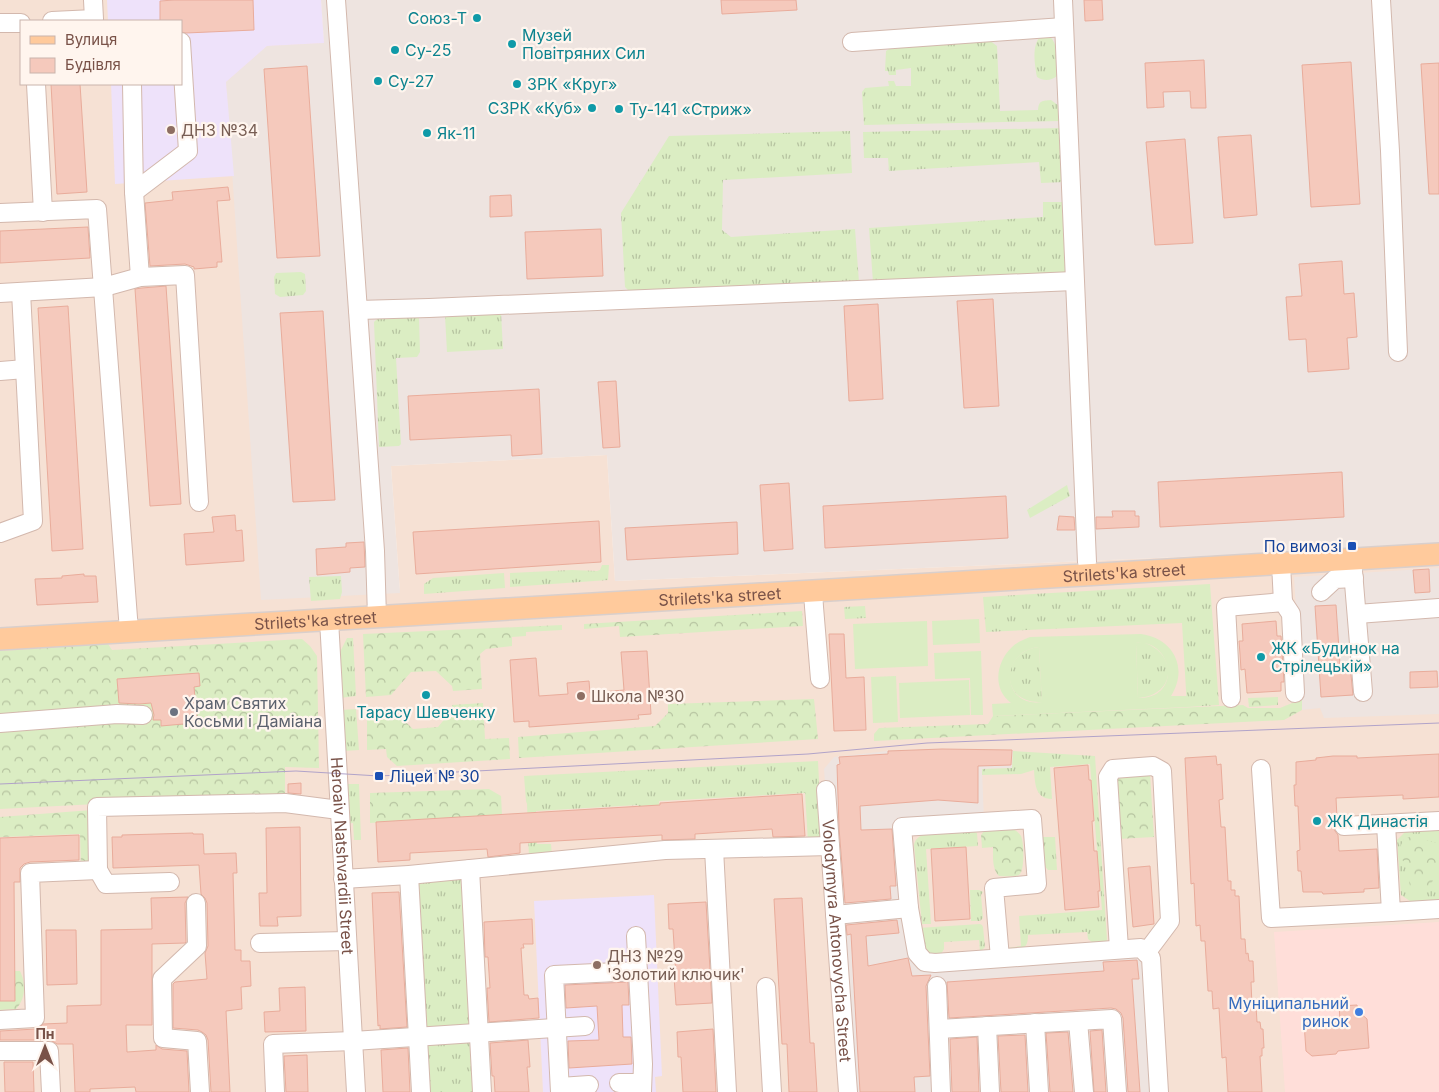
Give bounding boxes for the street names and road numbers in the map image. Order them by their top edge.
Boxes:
street label: Strilets'ka street [1062,559,1186,586]
street label: Strilets'ka street [658,583,782,610]
street label: Strilets'ka street [254,607,377,634]
street label: Heroaiv Natshvardii Street [327,756,358,955]
street label: Volodymyra Antonovycha Street [818,819,856,1063]

